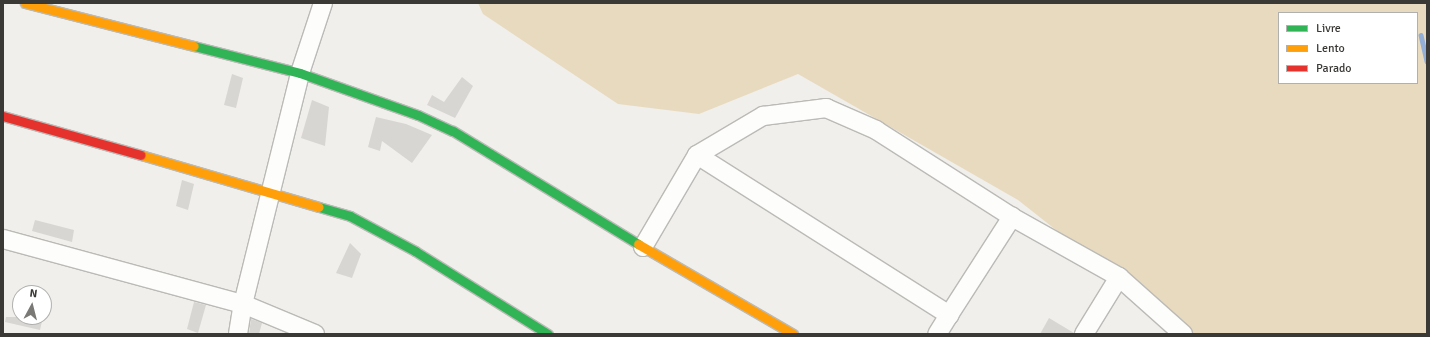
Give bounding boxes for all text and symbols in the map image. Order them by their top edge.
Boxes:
legend [1278,12,1418,84]
text: Livre [1316,21,1341,36]
text: Lento [1316,41,1345,56]
text: Parado [1316,61,1352,76]
north arrow [12,285,52,325]
text: N [29,287,38,301]

